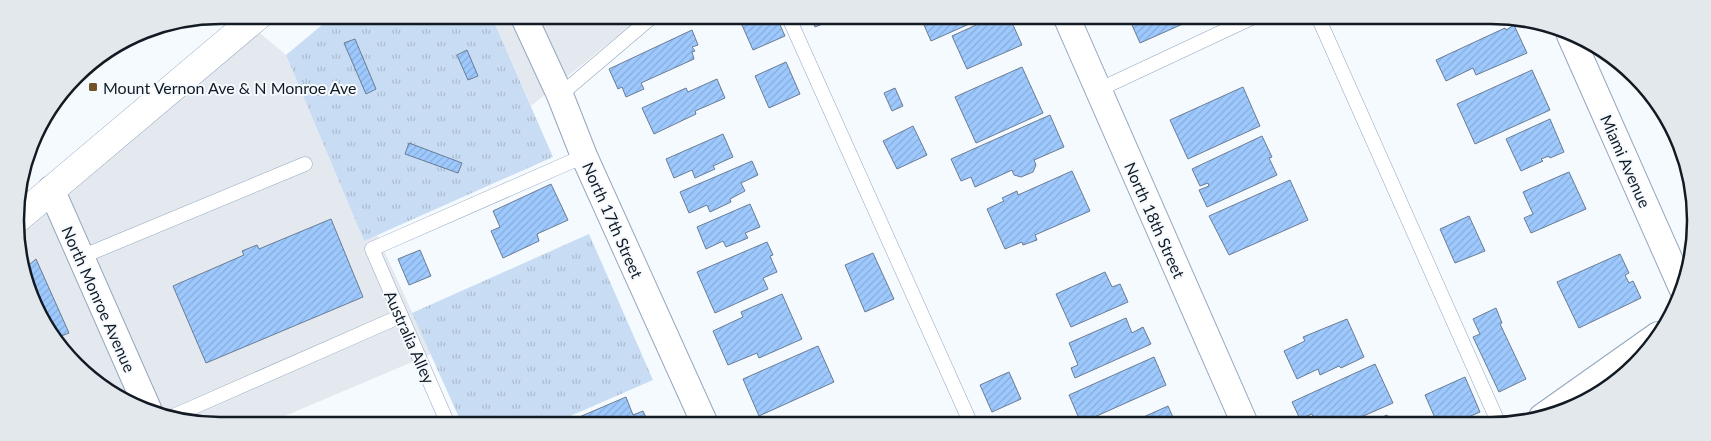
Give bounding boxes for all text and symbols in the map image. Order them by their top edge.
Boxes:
place label: Mount Vernon Ave & N Monroe Ave [103,78,357,97]
marker: Mount Vernon Ave & N Monroe Ave [87,81,99,93]
street label: Miami Avenue [1597,111,1655,211]
street label: North 17th Street [579,159,647,281]
street label: North 18th Street [1121,159,1189,281]
street label: North Monroe Avenue [58,223,140,375]
street label: Australia Alley [381,288,439,387]

